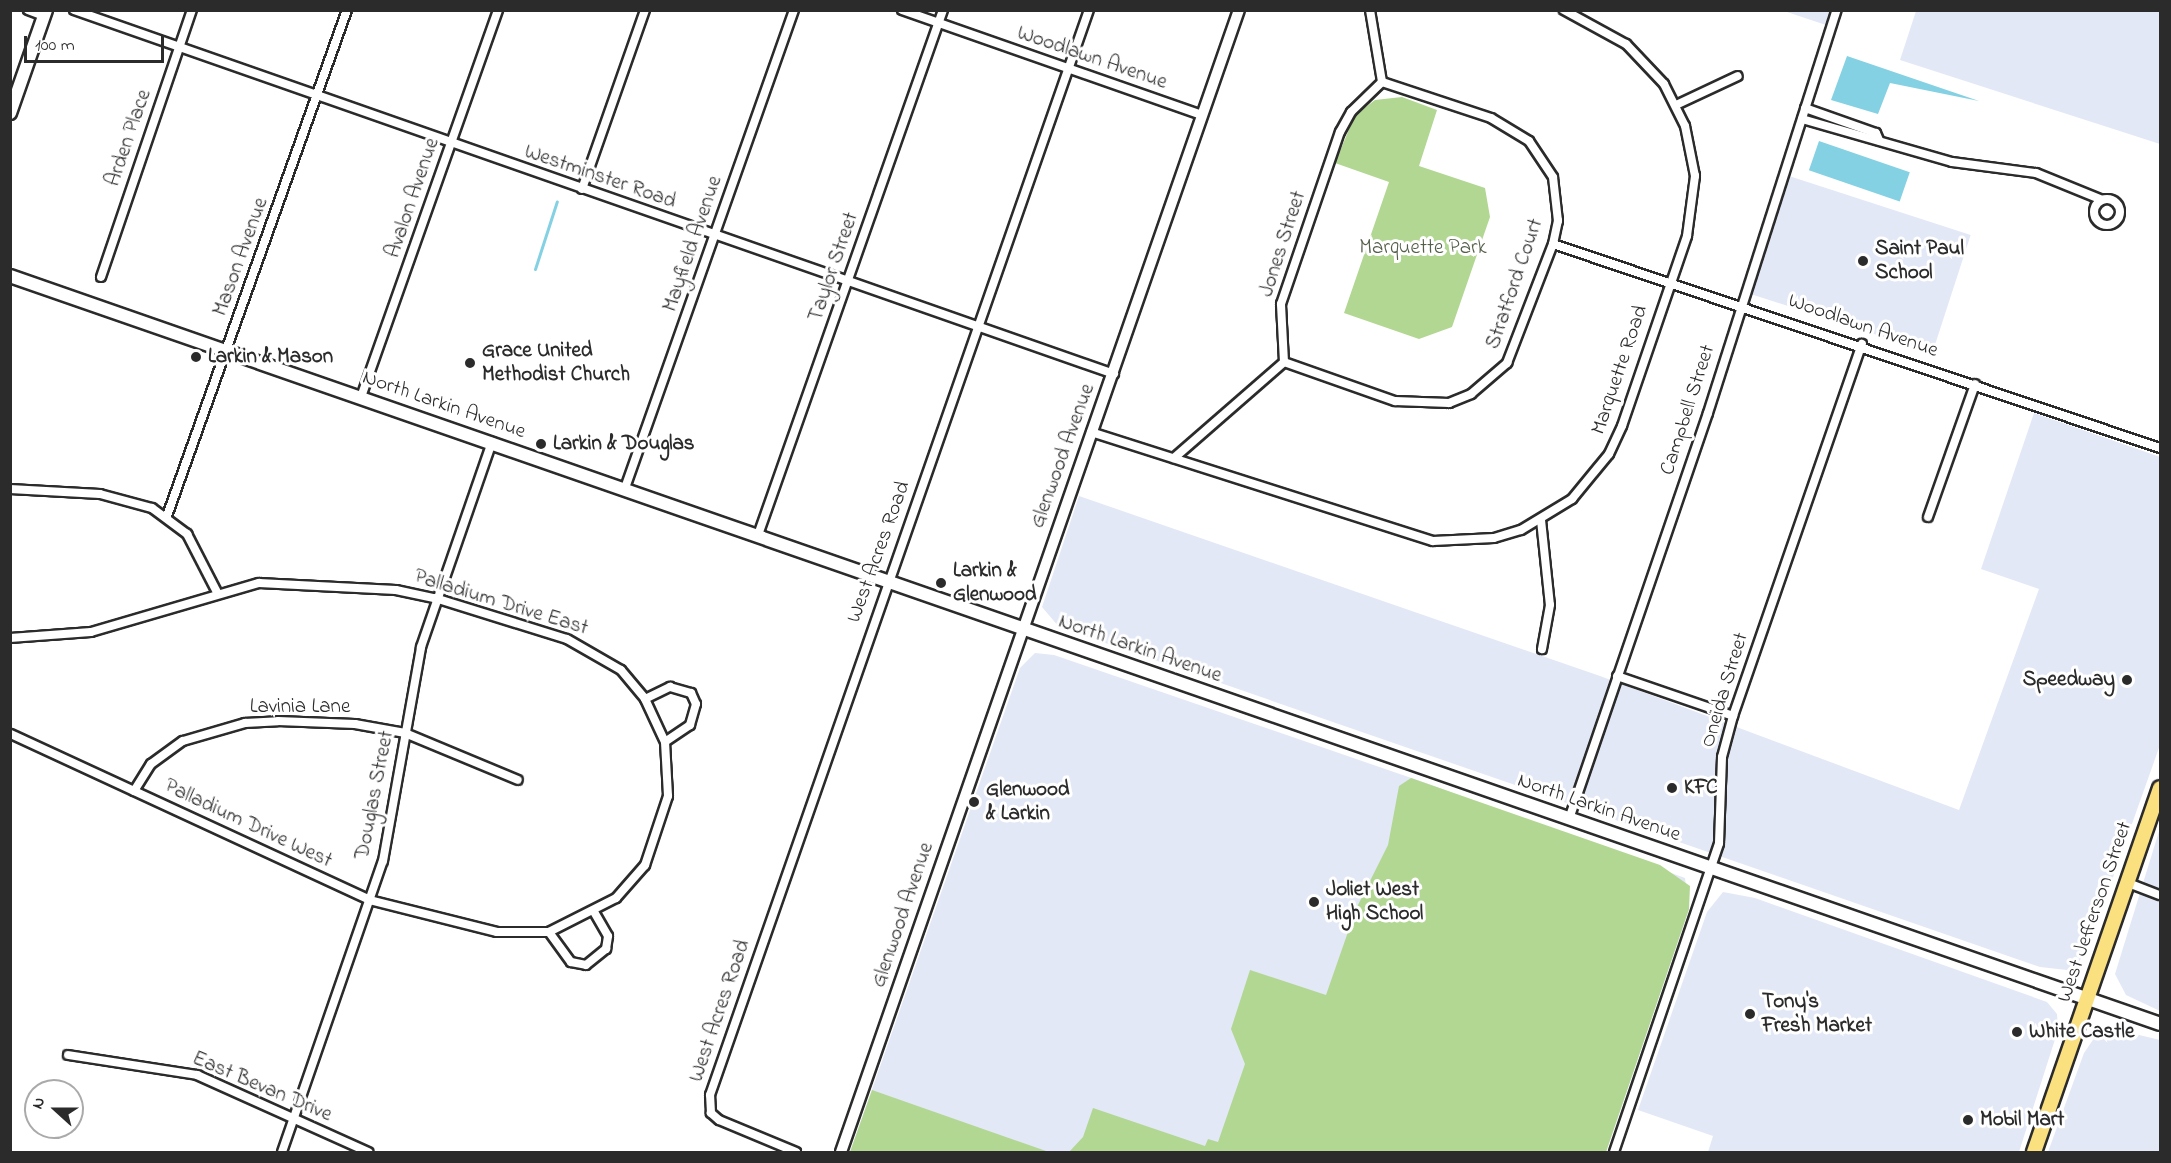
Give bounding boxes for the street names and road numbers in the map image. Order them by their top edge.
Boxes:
street label: Woodlawn Avenue [1014,21,1170,95]
street label: Arden Place [101,86,157,190]
street label: Avalon Avenue [381,135,445,261]
street label: Westminster Road [521,139,679,215]
street label: Mayfield Avenue [658,173,728,315]
street label: Jones Street [1254,188,1312,300]
street label: Mason Avenue [208,194,274,320]
street label: Taylor Street [804,209,864,325]
street label: Stratford Court [1481,215,1549,353]
street label: Woodlawn Avenue [1785,289,1941,363]
street label: Marquette Road [1586,302,1654,438]
street label: Campbell Street [1655,342,1721,478]
street label: North Larkin Avenue [359,365,529,445]
street label: Glenwood Avenue [1025,380,1101,532]
street label: West Acres Road [842,478,916,626]
street label: Palladium Drive East [411,565,591,641]
street label: North Larkin Avenue [1055,609,1225,689]
street label: Oneida Street [1696,630,1754,750]
street label: Lavinia Lane [250,694,350,720]
street label: Douglas Street [350,728,400,862]
street label: North Larkin Avenue [1514,768,1684,848]
street label: Palladium Drive West [160,774,336,874]
street label: West Jefferson Street [2052,818,2138,1006]
street label: Glenwood Avenue [866,839,940,991]
street label: West Acres Road [684,937,756,1085]
street label: East Bevan Drive [188,1046,336,1128]

